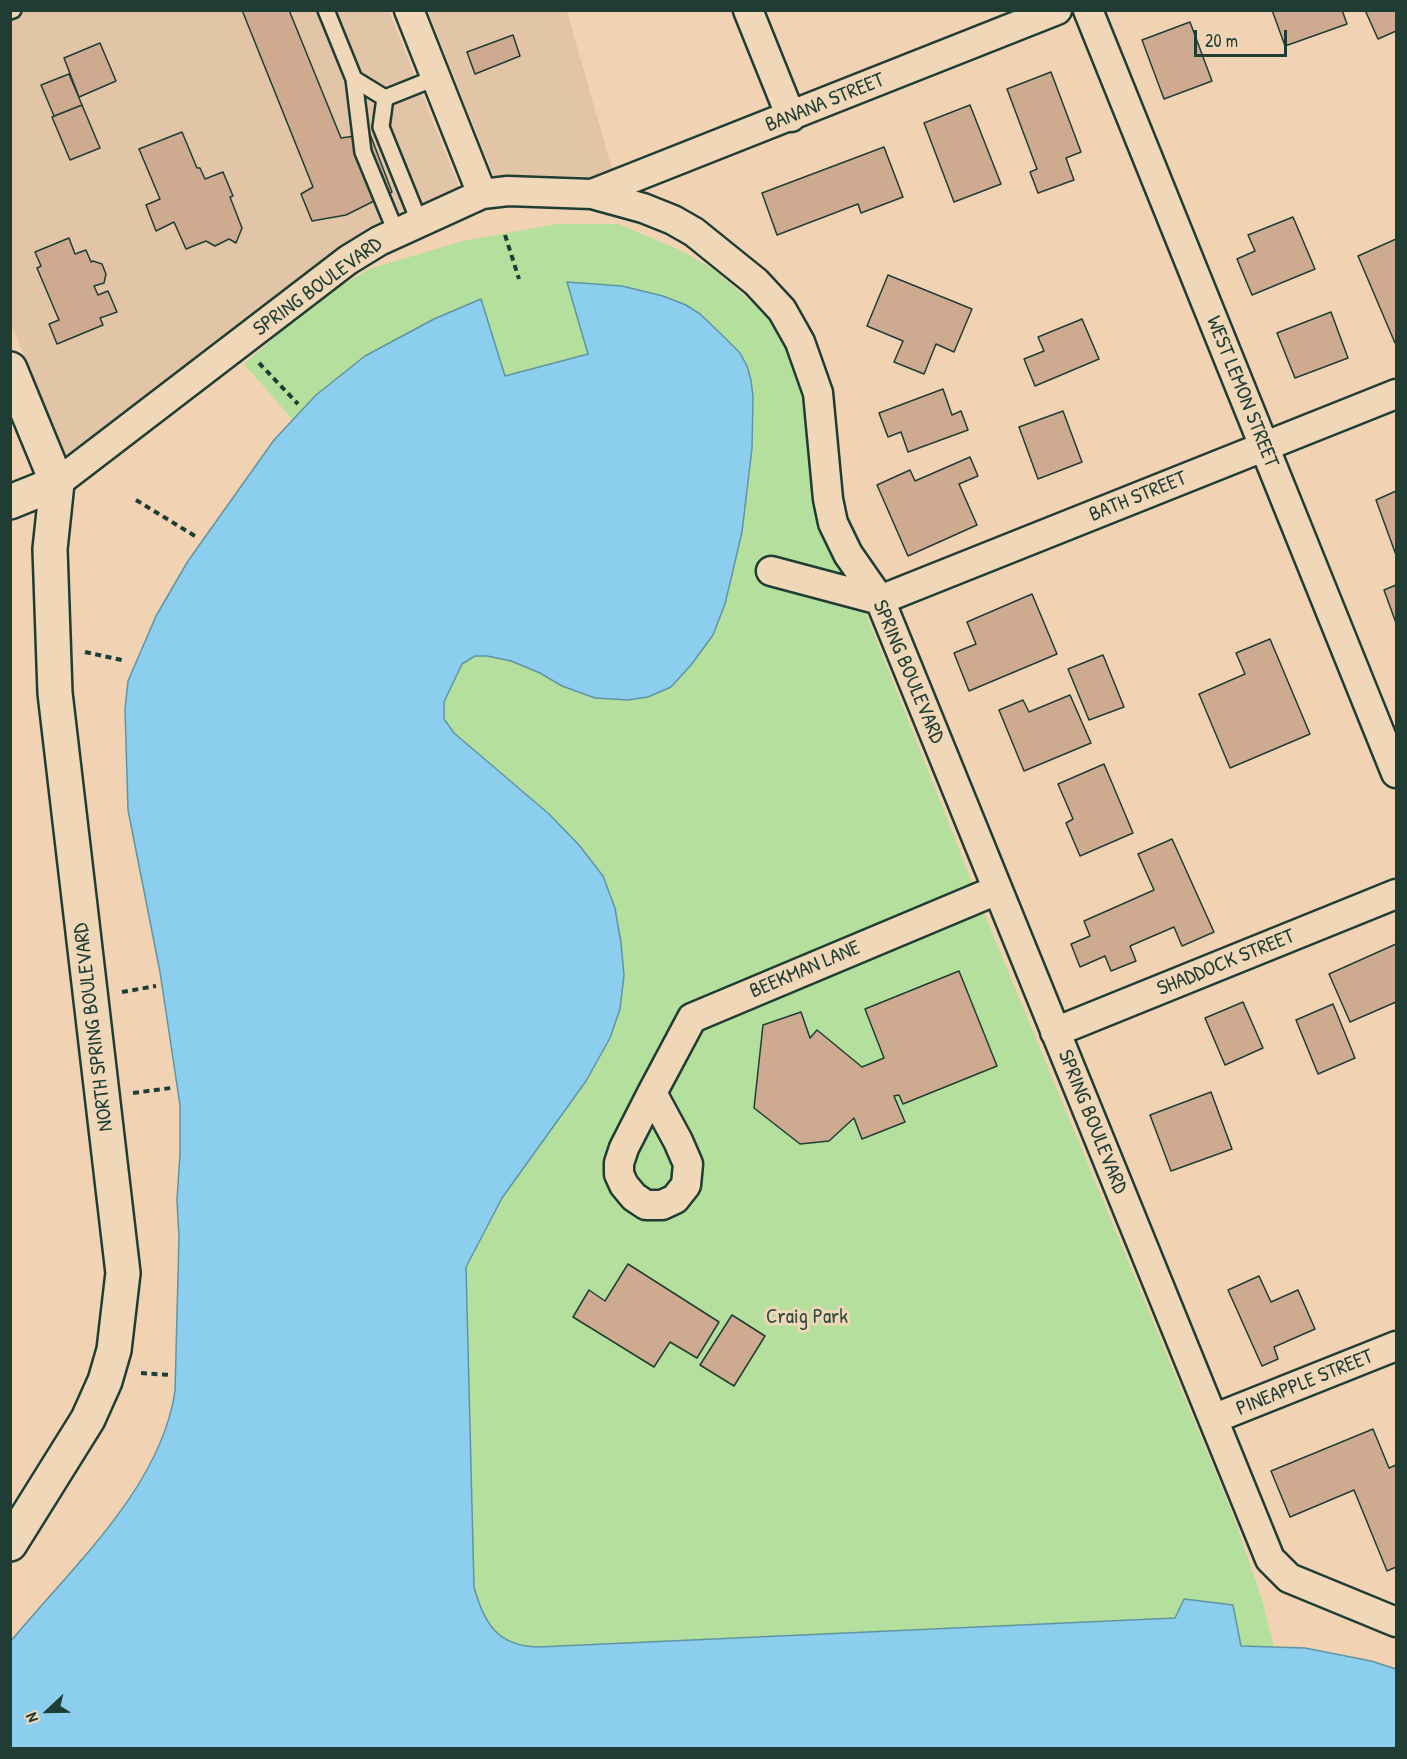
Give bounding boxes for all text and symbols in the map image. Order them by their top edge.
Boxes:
scale bar [1197,18,1290,56]
text: 20 m [1205,28,1238,53]
street label: BANANA STREET [762,68,888,138]
street label: SPRING BOULEVARD [249,232,387,342]
street label: WEST LEMON STREET [1200,313,1284,471]
street label: BATH STREET [1086,466,1190,528]
street label: SPRING BOULEVARD [867,597,949,747]
street label: NORTH SPRING BOULEVARD [69,921,119,1133]
street label: SHADDOCK STREET [1154,924,1298,1002]
street label: BEEKMAN LANE [746,935,864,1005]
street label: SPRING BOULEVARD [1052,1046,1132,1198]
park label: Craig Park [766,1304,848,1330]
street label: PINEAPPLE STREET [1233,1344,1377,1422]
north arrow [18,1681,78,1741]
text: N [20,1710,43,1726]

